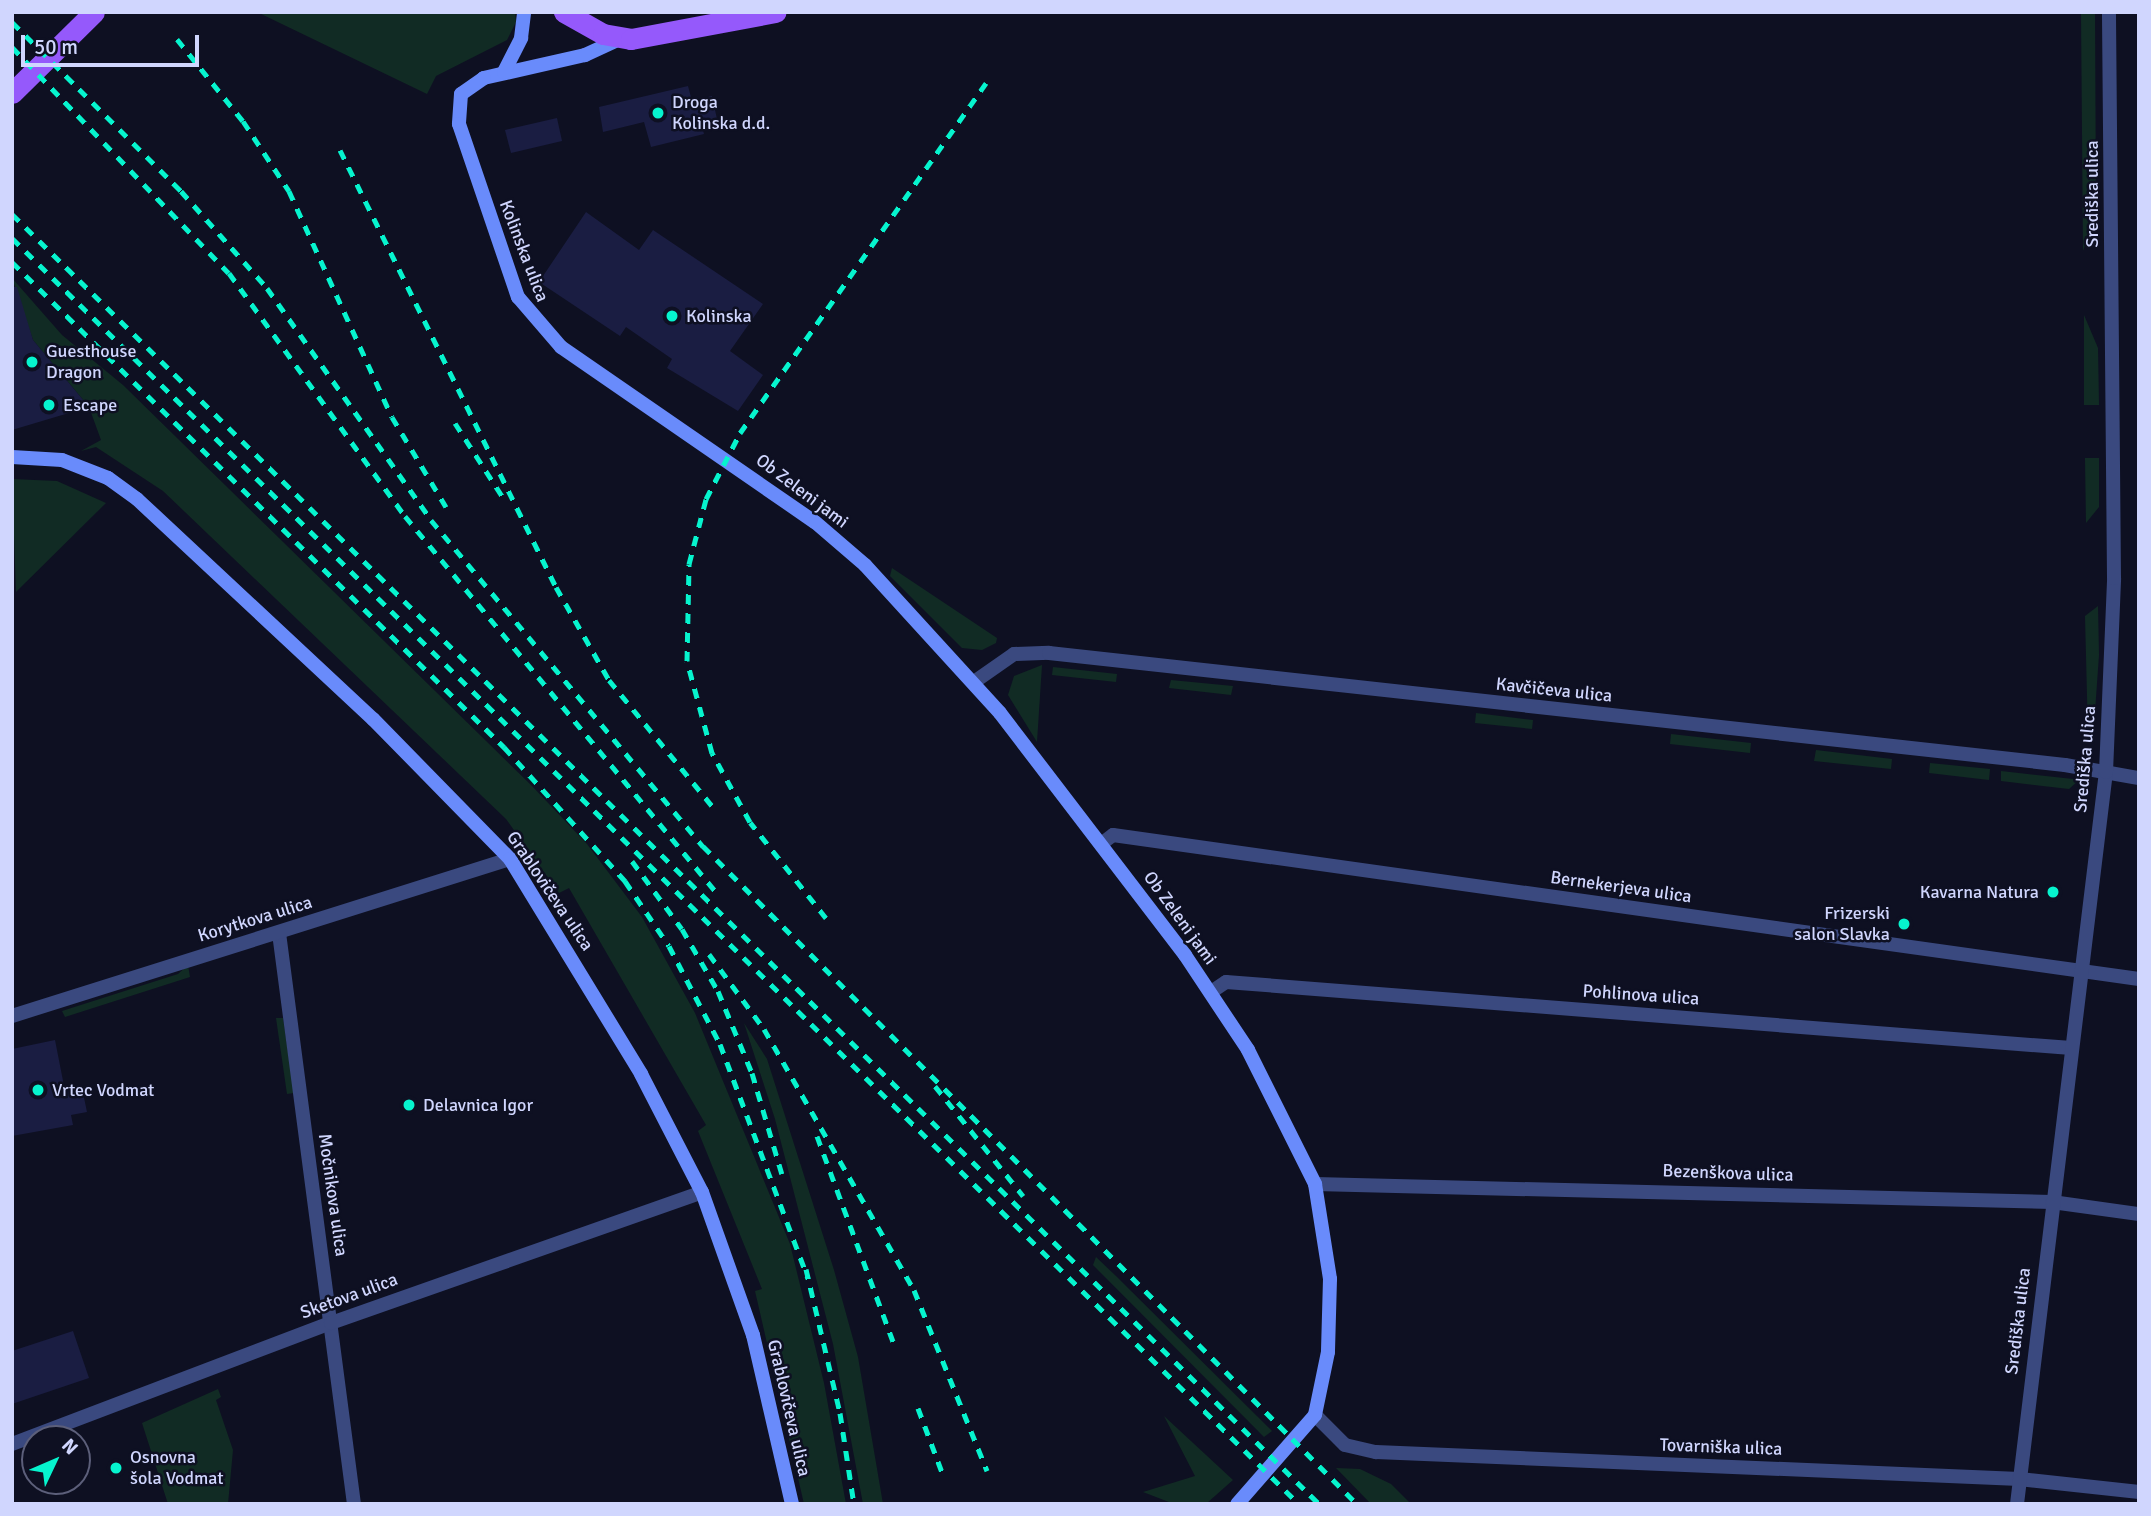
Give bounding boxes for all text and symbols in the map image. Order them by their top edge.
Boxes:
scale bar [24,21,203,65]
text: 50 m [34,34,78,60]
place label: Droga Kolinska d.d. [672,92,770,134]
marker: Droga Kolinska d.d. [650,105,666,121]
street label: Središka ulica [2081,140,2103,248]
street label: Kolinska ulica [495,197,553,305]
place label: Kolinska [686,305,752,327]
marker: Kolinska [664,308,680,324]
place label: Guesthouse Dragon [46,341,136,384]
marker: Guesthouse Dragon [24,354,40,370]
place label: Escape [63,394,117,416]
marker: Escape [41,397,57,413]
street label: Ob Zeleni jami [752,449,852,533]
street label: Kavčičeva ulica [1495,673,1613,707]
street label: Središka ulica [2070,705,2100,813]
street label: Grablovičeva ulica [502,827,598,955]
street label: Bernekerjeva ulica [1549,866,1693,908]
street label: Ob Zeleni jami [1139,867,1221,969]
place label: Kavarna Natura [1920,881,2039,903]
marker: Kavarna Natura [2045,884,2061,900]
street label: Korytkova ulica [195,891,315,947]
place label: Frizerski salon Slavka [1794,903,1890,946]
marker: Frizerski salon Slavka [1896,916,1912,932]
street label: Pohlinova ulica [1582,980,1700,1010]
place label: Vrtec Vodmat [52,1079,154,1101]
marker: Vrtec Vodmat [30,1082,46,1098]
place label: Delavnica Igor [423,1094,533,1116]
marker: Delavnica Igor [401,1097,417,1113]
street label: Močnikova ulica [314,1132,352,1258]
street label: Bezenškova ulica [1662,1160,1794,1186]
street label: Središka ulica [2001,1266,2035,1376]
street label: Sketova ulica [297,1268,401,1324]
street label: Grablovičeva ulica [763,1337,815,1479]
north arrow [21,1425,91,1495]
text: N [56,1434,83,1460]
street label: Tovarniška ulica [1659,1434,1783,1460]
place label: Osnovna šola Vodmat [130,1447,224,1490]
marker: Osnovna šola Vodmat [108,1460,124,1476]

